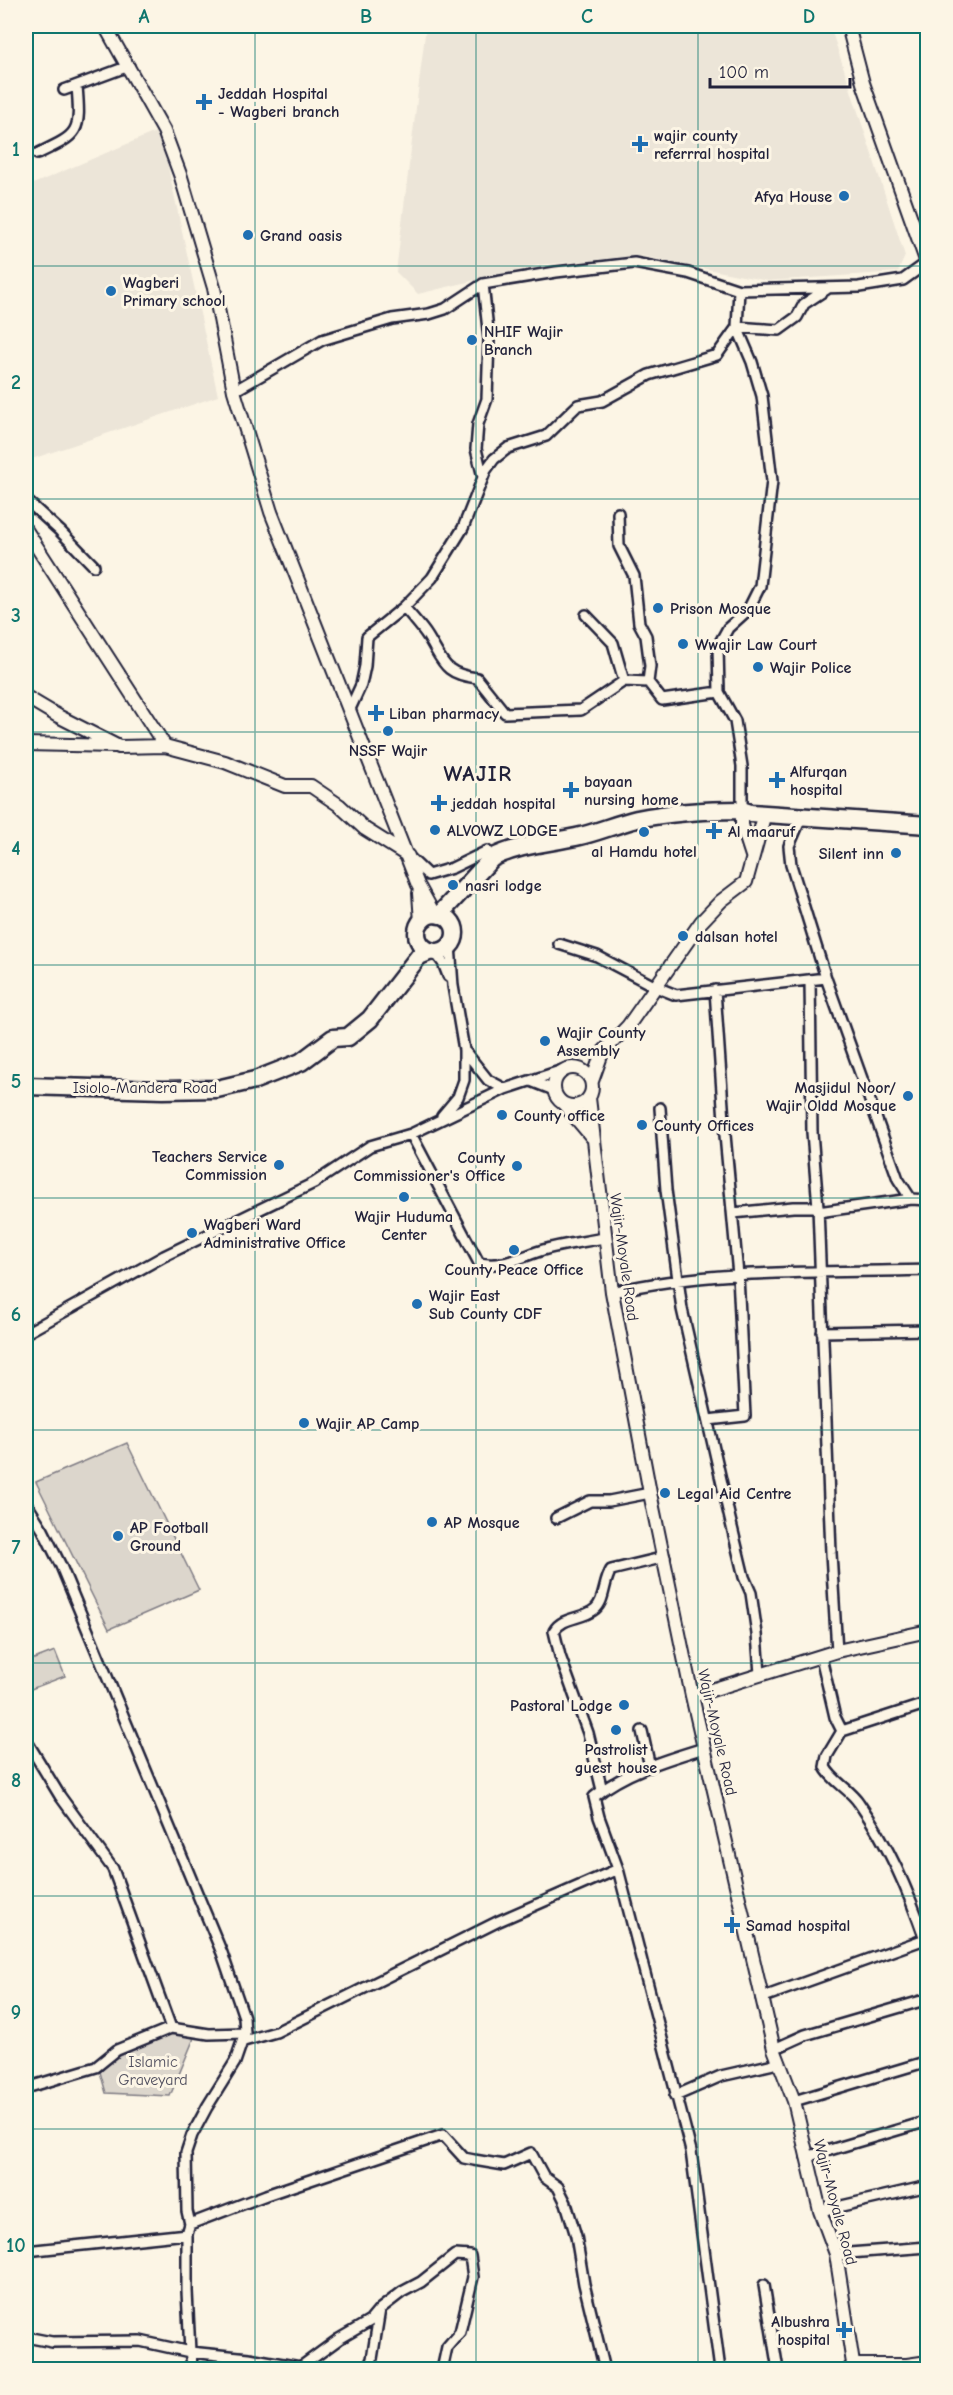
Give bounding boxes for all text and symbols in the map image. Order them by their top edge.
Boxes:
text: A [138,5,150,28]
text: B [360,5,372,28]
text: C [581,5,593,28]
text: D [803,5,815,28]
scale bar [710,51,850,89]
text: 100 m [719,62,769,83]
place label: Jeddah Hospital - Wagberi branch [218,85,339,121]
marker: Jeddah Hospital - Wagberi branch [195,93,213,111]
place label: wajir county referrral hospital [654,127,769,163]
marker: wajir county referrral hospital [631,135,649,153]
text: 1 [12,138,20,161]
place label: Afya House [755,188,832,206]
marker: Afya House [837,189,851,203]
place label: Grand oasis [260,227,342,245]
marker: Grand oasis [241,228,255,242]
place label: Wagberi Primary school [123,274,226,310]
marker: Wagberi Primary school [104,284,118,298]
place label: NHIF Wajir Branch [484,323,563,359]
marker: NHIF Wajir Branch [465,333,479,347]
text: 2 [11,371,21,394]
place label: Prison Mosque [670,600,771,618]
marker: Prison Mosque [651,601,665,615]
text: 3 [11,604,21,627]
place label: Wwajir Law Court [695,636,817,654]
marker: Wwajir Law Court [676,637,690,651]
place label: Wajir Police [770,659,851,677]
marker: Wajir Police [751,660,765,674]
marker: Liban pharmacy [367,704,385,722]
place label: Liban pharmacy [389,705,500,723]
marker: NSSF Wajir [381,724,395,738]
place label: NSSF Wajir [349,742,428,760]
district label: WAJIR [443,761,513,787]
place label: Alfurqan hospital [790,763,847,799]
marker: Alfurqan hospital [768,771,786,789]
place label: bayaan nursing home [584,773,679,809]
marker: bayaan nursing home [562,781,580,799]
marker: jeddah hospital [430,794,448,812]
place label: jeddah hospital [450,795,556,813]
place label: ALVOWZ LODGE [447,822,558,840]
marker: Al maaruf [705,822,723,840]
marker: ALVOWZ LODGE [428,823,442,837]
place label: Al maaruf [728,823,796,841]
marker: al Hamdu hotel [637,825,651,839]
text: 4 [11,837,21,860]
place label: al Hamdu hotel [591,843,697,861]
place label: Silent inn [819,845,884,863]
marker: Silent inn [889,846,903,860]
place label: nasri lodge [465,877,542,895]
marker: nasri lodge [446,878,460,892]
place label: dalsan hotel [695,928,778,946]
marker: dalsan hotel [676,929,690,943]
place label: Wajir County Assembly [557,1024,646,1060]
marker: Wajir County Assembly [538,1034,552,1048]
text: 5 [11,1070,21,1093]
street label: Isiolo-Mandera Road [73,1079,217,1097]
place label: Masjidul Noor/ Wajir Oldd Mosque [766,1079,896,1115]
marker: Masjidul Noor/ Wajir Oldd Mosque [901,1089,915,1103]
place label: County office [514,1107,605,1125]
marker: County office [495,1108,509,1122]
place label: County Offices [654,1117,754,1135]
marker: County Offices [635,1118,649,1132]
place label: Teachers Service Commission [152,1148,267,1184]
place label: County Commissioner's Office [353,1149,506,1185]
marker: Teachers Service Commission [272,1158,286,1172]
marker: County Commissioner's Office [510,1159,524,1173]
marker: Wajir Huduma Center [397,1190,411,1204]
street label: Wajir-Moyale Road [606,1192,642,1322]
place label: Wajir Huduma Center [355,1208,453,1244]
place label: Wagberi Ward Administrative Office [204,1216,346,1252]
marker: Wagberi Ward Administrative Office [185,1226,199,1240]
marker: County Peace Office [507,1243,521,1257]
place label: County Peace Office [445,1261,584,1279]
place label: Wajir East Sub County CDF [429,1287,543,1323]
marker: Wajir East Sub County CDF [410,1297,424,1311]
text: 6 [11,1303,21,1326]
place label: Wajir AP Camp [316,1415,419,1433]
marker: Wajir AP Camp [297,1416,311,1430]
place label: Legal Aid Centre [677,1485,792,1503]
marker: Legal Aid Centre [658,1486,672,1500]
place label: AP Mosque [444,1514,520,1532]
marker: AP Mosque [425,1515,439,1529]
place label: AP Football Ground [130,1519,208,1555]
marker: AP Football Ground [111,1529,125,1543]
text: 7 [12,1536,21,1559]
street label: Wajir-Moyale Road [694,1667,740,1797]
place label: Pastoral Lodge [510,1697,612,1715]
marker: Pastoral Lodge [617,1698,631,1712]
marker: Pastrolist guest house [609,1723,623,1737]
place label: Pastrolist guest house [575,1741,657,1777]
text: 8 [11,1769,21,1792]
marker: Samad hospital [723,1916,741,1934]
place label: Samad hospital [746,1917,850,1935]
text: 9 [11,2001,21,2024]
park label: Islamic Graveyard [118,2053,188,2089]
street label: Wajir-Moyale Road [810,2138,860,2267]
text: 10 [6,2234,26,2257]
place label: Albushra hospital [771,2313,830,2349]
marker: Albushra hospital [835,2321,853,2339]

